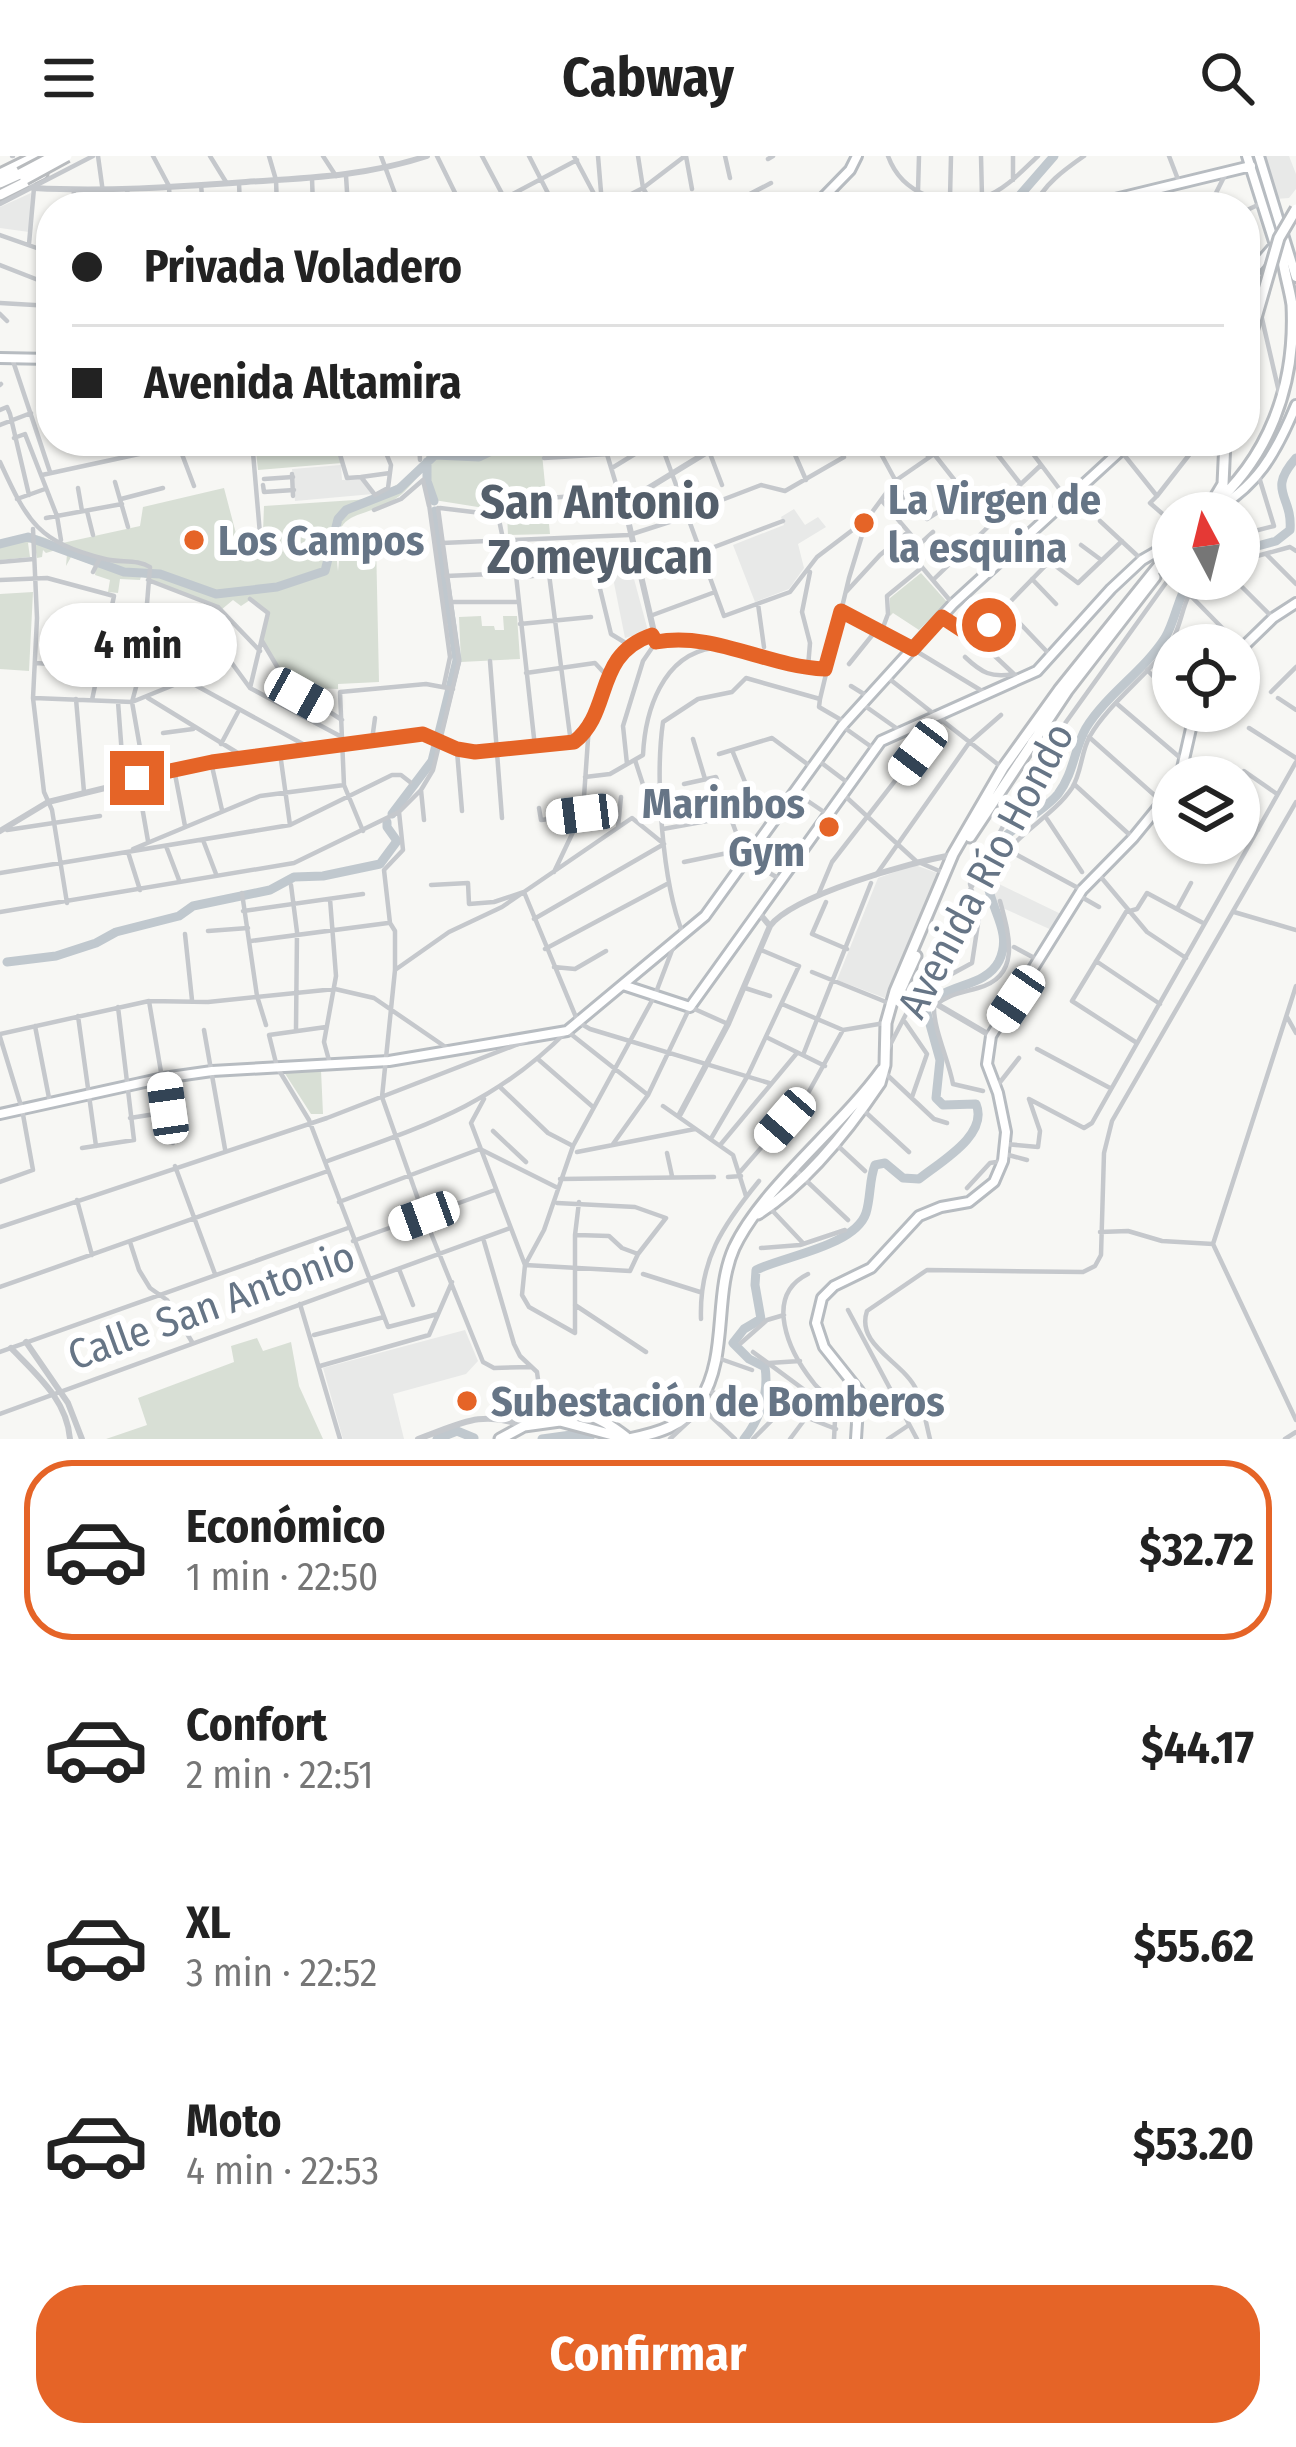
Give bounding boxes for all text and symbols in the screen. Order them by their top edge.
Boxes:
icon: menu [36,45,102,111]
icon: search [1194,45,1260,111]
text: Cabway [562,46,734,110]
text: Privada Voladero [144,240,462,294]
text: Avenida Altamira [144,356,462,410]
district label: San Antonio Zomeyucan [480,473,720,586]
place label: La Virgen de la esquina [888,475,1101,573]
north arrow [1152,492,1260,600]
map controls [1152,492,1260,864]
marker: La Virgen de la esquina [851,510,877,536]
place label: Los Campos [218,516,424,566]
marker: Los Campos [181,527,207,553]
route start [962,598,1016,652]
callout: 4 min [38,604,236,688]
text: 4 min [94,622,182,668]
button: locate [1152,624,1260,732]
car [259,662,339,728]
car [882,712,954,792]
street label: Avenida Río Hondo [887,714,1085,1026]
route end [110,751,164,805]
button: layers [1152,756,1260,864]
place label: Marinbos Gym [642,779,805,877]
car [544,792,620,836]
marker: Marinbos Gym [816,814,842,840]
car [981,959,1051,1039]
car [145,1070,191,1146]
car [748,1081,822,1159]
car [384,1187,464,1245]
street label: Calle San Antonio [61,1231,361,1381]
place label: Subestación de Bomberos [491,1377,945,1427]
marker: Subestación de Bomberos [454,1388,480,1414]
icon: car [42,1496,150,1604]
text: Económico [186,1500,386,1554]
text: $32.72 [1140,1523,1254,1577]
text: 1 min · 22:50 [186,1554,378,1600]
icon: car [42,1694,150,1802]
text: Confort [186,1698,327,1752]
text: $44.17 [1141,1721,1254,1775]
text: 2 min · 22:51 [186,1752,373,1798]
icon: car [42,1892,150,2000]
text: XL [186,1896,231,1950]
text: $55.62 [1134,1919,1254,1973]
text: 3 min · 22:52 [186,1950,377,1996]
icon: car [42,2090,150,2198]
text: Moto [186,2094,282,2148]
text: $53.20 [1133,2117,1254,2171]
text: 4 min · 22:53 [186,2148,379,2194]
button: Confirmar [36,2285,1260,2423]

